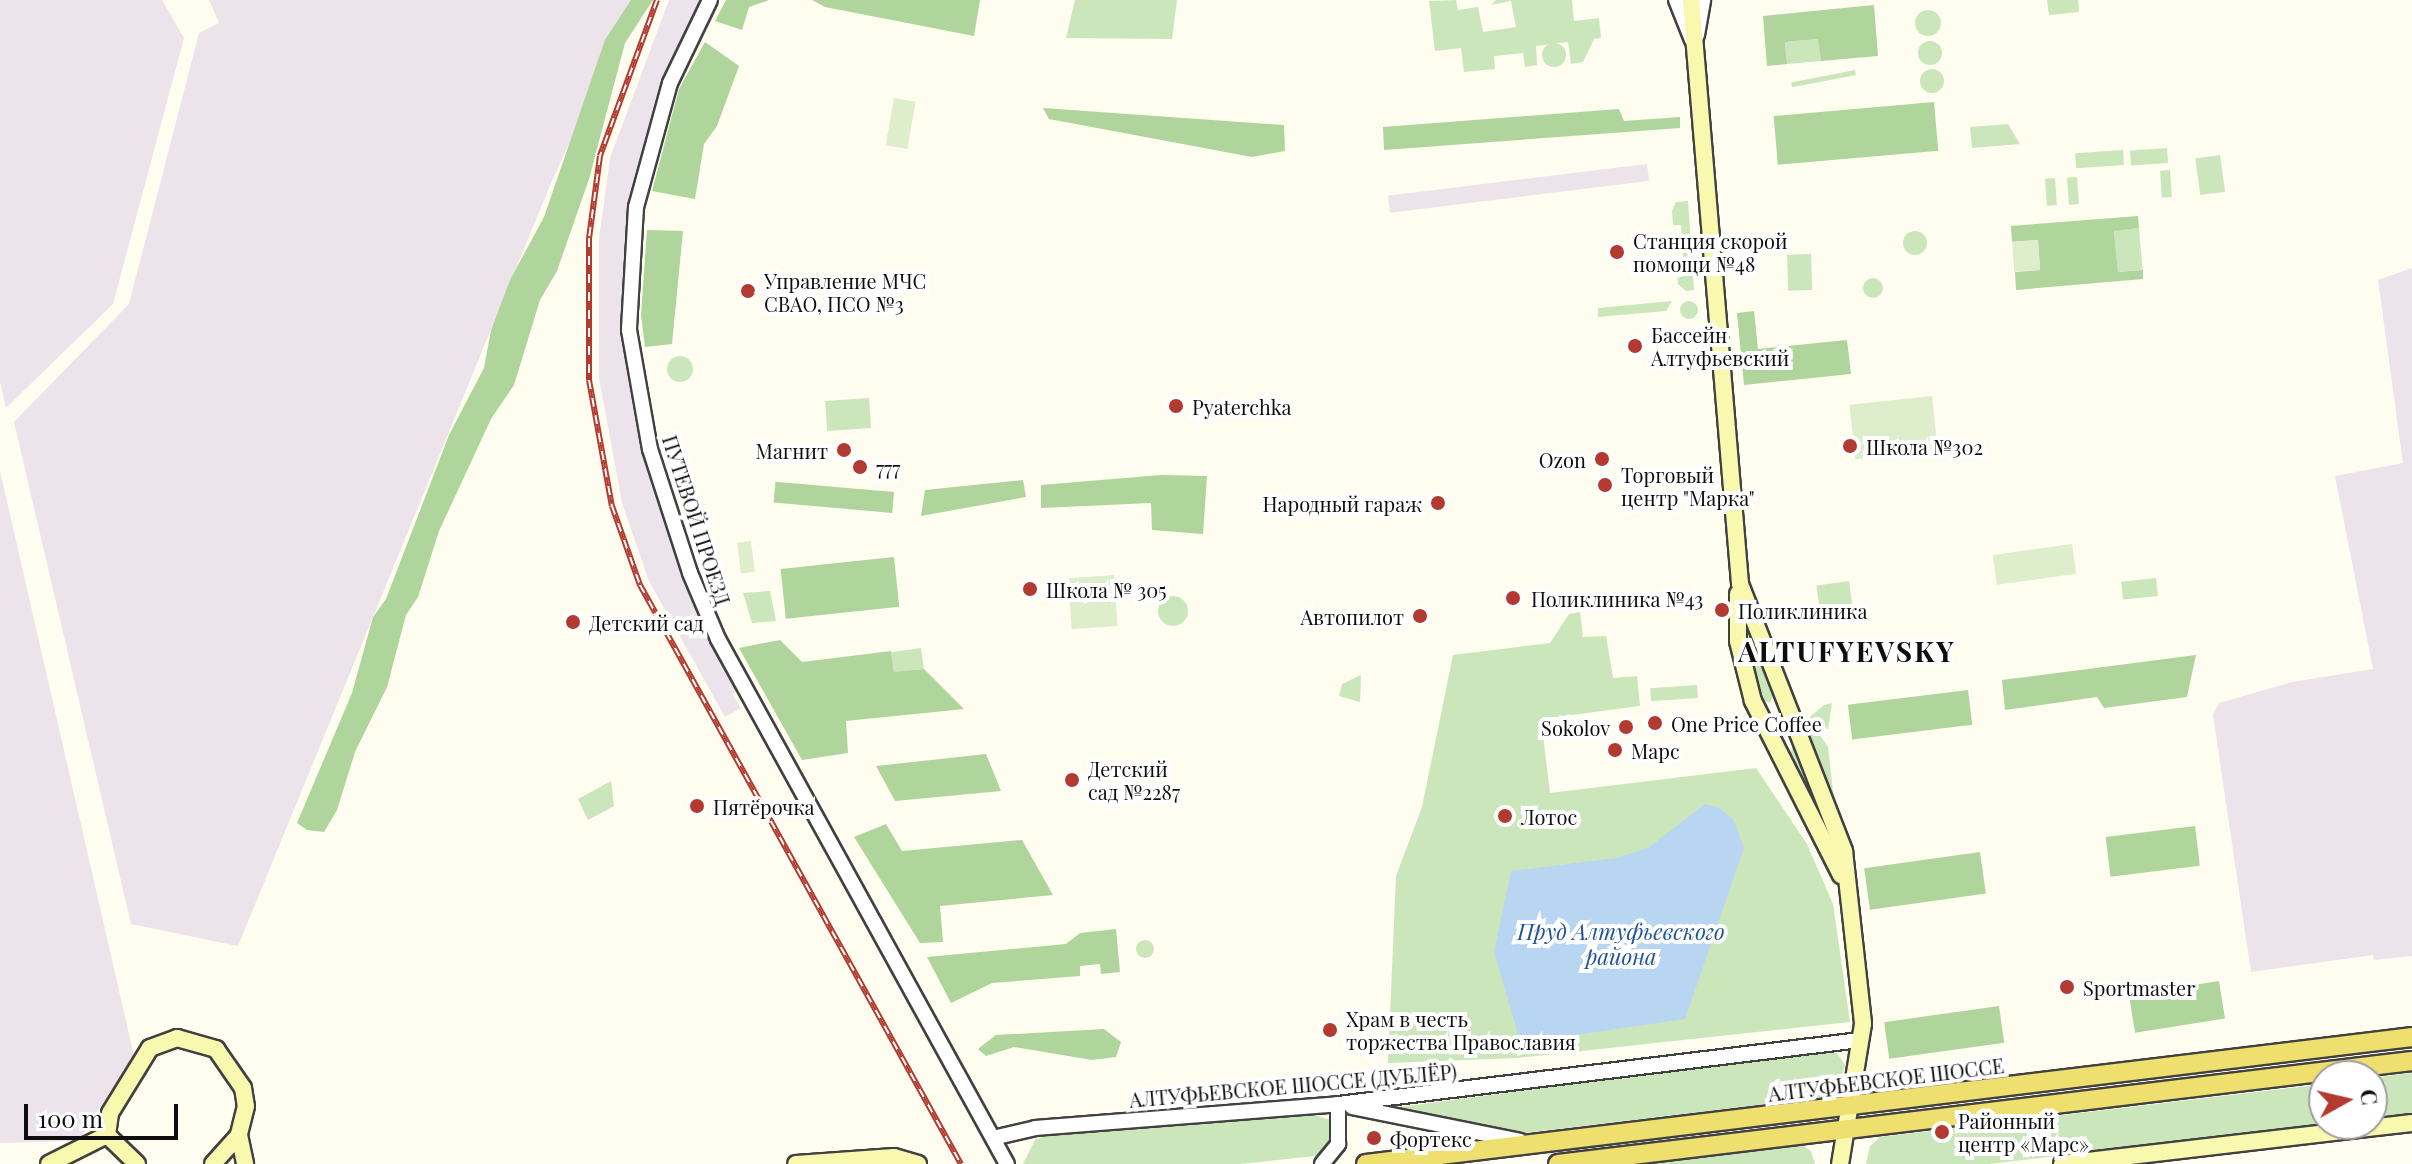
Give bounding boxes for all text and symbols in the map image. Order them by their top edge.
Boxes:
place label: Станция скорой помощи №48 [1633,228,1787,275]
marker: Станция скорой помощи №48 [1608,243,1626,261]
place label: Управление МЧС СВАО, ПСО №3 [764,268,926,315]
marker: Управление МЧС СВАО, ПСО №3 [739,282,757,300]
place label: Бассейн Алтуфьевский [1651,322,1789,369]
marker: Бассейн Алтуфьевский [1626,337,1644,355]
place label: Pyaterchka [1192,394,1292,418]
marker: Pyaterchka [1167,397,1185,415]
street label: ПУТЕВОЙ ПРОЕЗД [658,432,736,608]
place label: Школа №302 [1866,434,1983,458]
marker: Школа №302 [1841,437,1859,455]
place label: Магнит [756,438,828,462]
marker: Магнит [835,441,853,459]
place label: Ozon [1539,447,1586,471]
marker: Ozon [1593,450,1611,468]
place label: 777 [876,455,900,479]
marker: 777 [851,458,869,476]
place label: Торговый центр "Марка" [1621,462,1755,509]
marker: Торговый центр "Марка" [1596,476,1614,494]
place label: Народный гараж [1263,491,1422,515]
marker: Народный гараж [1429,494,1447,512]
place label: Школа № 305 [1046,577,1167,601]
marker: Школа № 305 [1021,580,1039,598]
place label: Поликлиника №43 [1531,586,1703,610]
marker: Поликлиника №43 [1502,587,1524,609]
place label: Поликлиника [1738,598,1867,622]
marker: Поликлиника [1713,601,1731,619]
place label: Автопилот [1300,604,1404,628]
marker: Автопилот [1411,607,1429,625]
place label: Детский сад [589,610,704,634]
marker: Детский сад [564,613,582,631]
district label: ALTUFYEVSKY [1738,634,1956,668]
place label: One Price Coffee [1671,711,1822,735]
marker: One Price Coffee [1646,714,1664,732]
place label: Sokolov [1541,715,1610,739]
marker: Sokolov [1617,718,1635,736]
place label: Марс [1631,738,1680,762]
marker: Марс [1606,741,1624,759]
place label: Детский сад №2287 [1088,756,1180,803]
marker: Детский сад №2287 [1063,771,1081,789]
place label: Пятёрочка [713,794,815,818]
marker: Пятёрочка [688,797,706,815]
place label: Лотос [1521,804,1577,828]
marker: Лотос [1496,807,1514,825]
water label: Пруд Алтуфьевского района [1517,918,1725,970]
place label: Sportmaster [2083,975,2195,999]
marker: Sportmaster [2058,978,2076,996]
place label: Храм в честь торжества Православия [1346,1006,1576,1053]
marker: Храм в честь торжества Православия [1321,1021,1339,1039]
street label: АЛТУФЬЕВСКОЕ ШОССЕ [1767,1053,2005,1105]
street label: АЛТУФЬЕВСКОЕ ШОССЕ (ДУБЛЁР) [1128,1059,1458,1111]
north arrow [2308,1060,2388,1140]
text: С [2354,1087,2386,1107]
scale bar [28,1088,182,1138]
text: 100 m [38,1102,103,1134]
place label: Районный центр «Марс» [1958,1108,2089,1155]
marker: Районный центр «Марс» [1933,1123,1951,1141]
place label: Фортекс [1390,1126,1472,1150]
marker: Фортекс [1365,1129,1383,1147]

